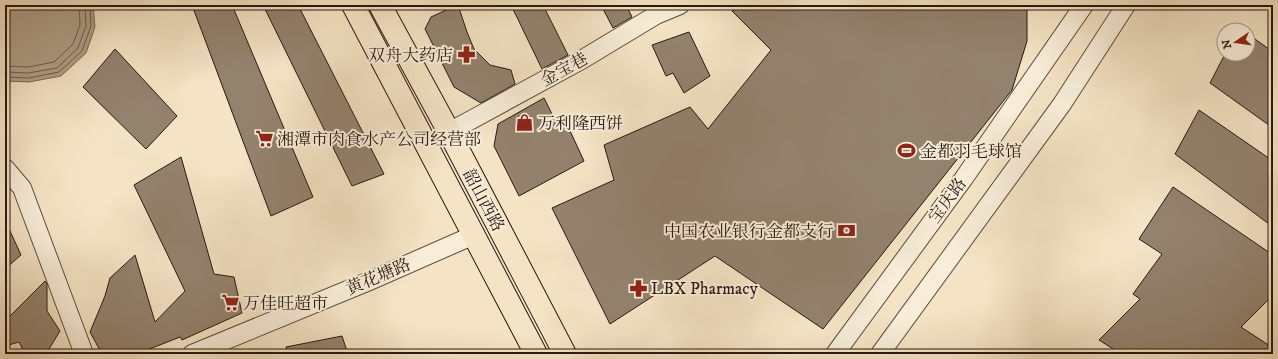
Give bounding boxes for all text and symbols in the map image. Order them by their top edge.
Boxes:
north arrow [1216,22,1256,62]
text: N [1219,38,1235,50]
place label: 双舟大药店 [368,45,453,67]
pharmacy icon: 双舟大药店 [456,45,476,65]
street label: 金宝巷 [537,48,592,92]
shop icon: 万利隆西饼 [515,113,535,133]
place label: 万利隆西饼 [538,113,623,135]
supermarket icon: 湘潭市肉食水产公司经营部 [254,129,274,149]
place label: 湘潭市肉食水产公司经营部 [277,129,481,151]
sports icon: 金都羽毛球馆 [897,141,917,161]
place label: 金都羽毛球馆 [920,141,1022,163]
street label: 韶山西路 [457,165,509,236]
street label: 宝庆路 [924,173,972,228]
place label: 中国农业银行金都支行 [664,221,834,243]
bank icon: 中国农业银行金都支行 [837,221,857,241]
street label: 黄花塘路 [343,254,414,300]
pharmacy icon: LBX Pharmacy [628,278,648,298]
place label: LBX Pharmacy [651,278,759,300]
supermarket icon: 万佳旺超市 [220,293,240,313]
place label: 万佳旺超市 [243,293,328,315]

